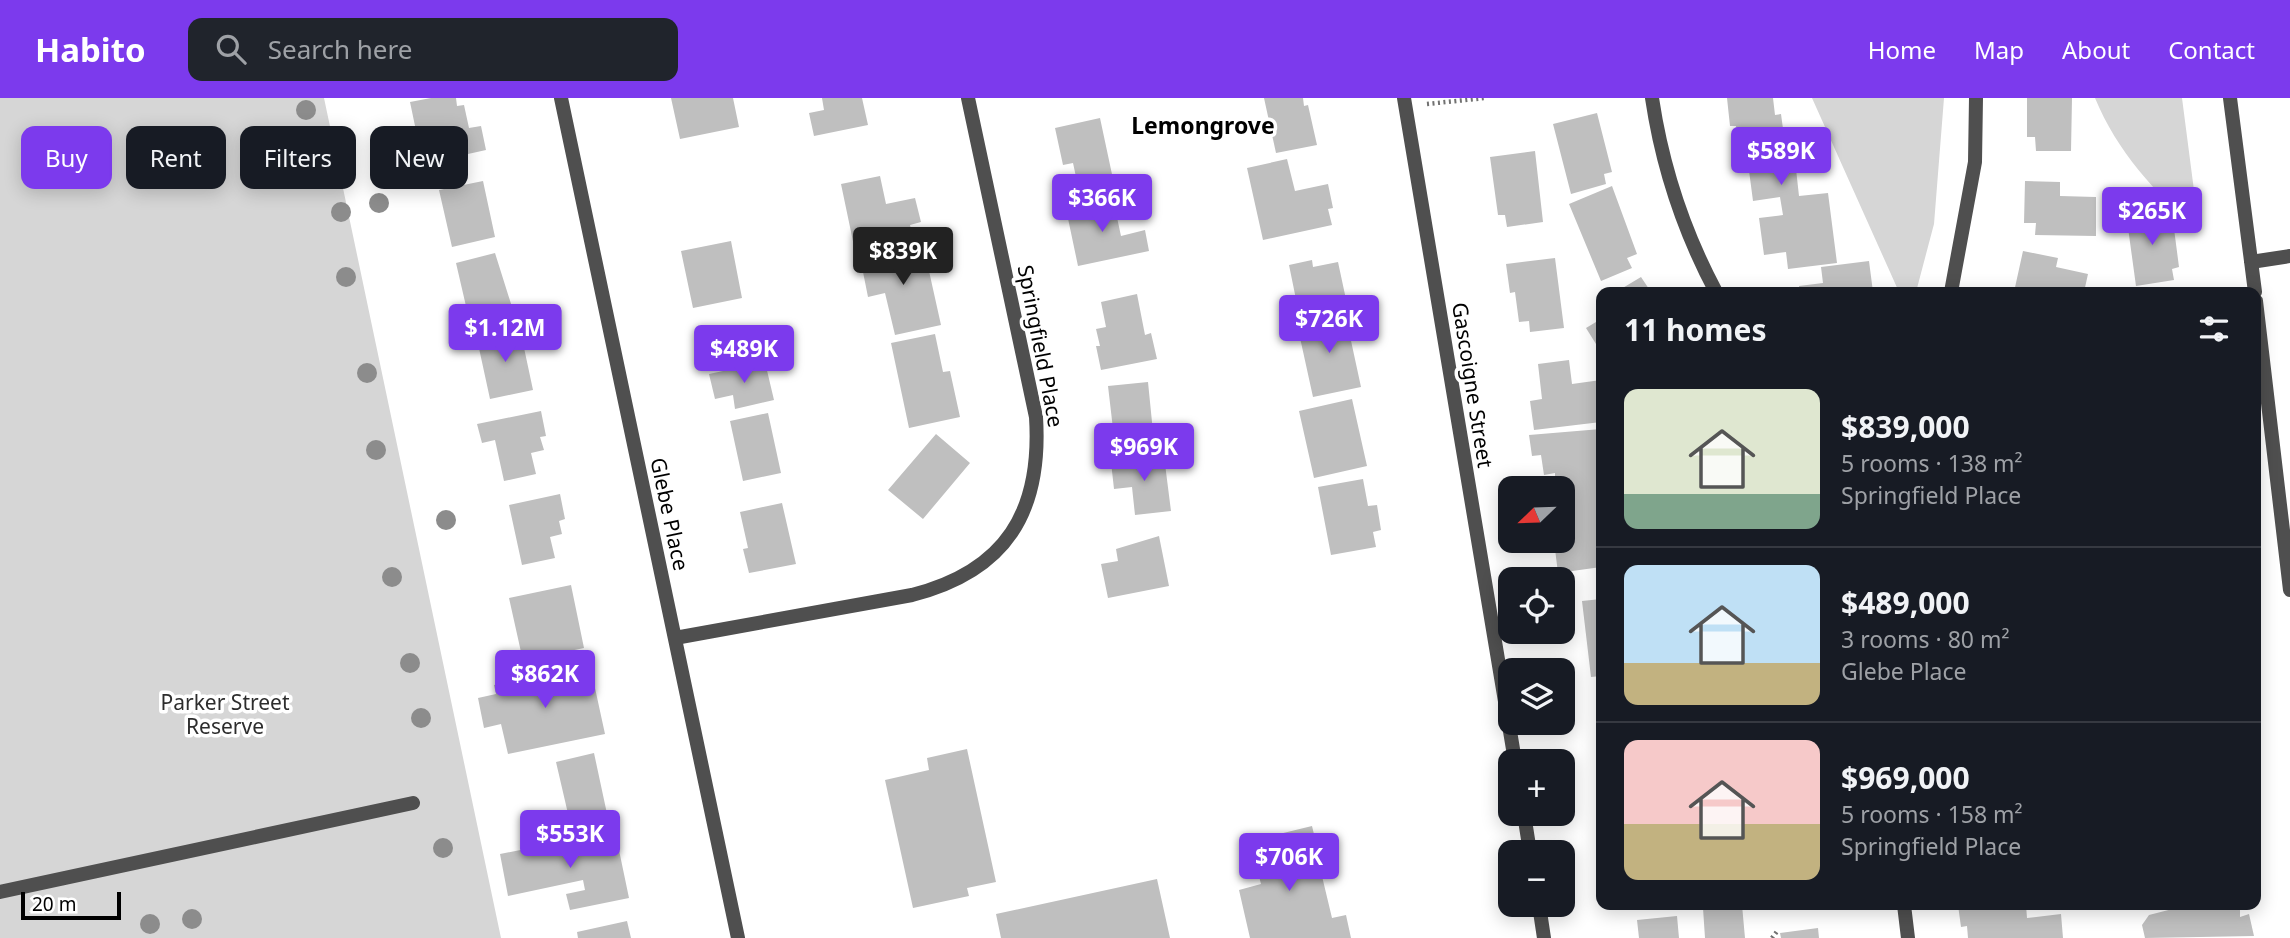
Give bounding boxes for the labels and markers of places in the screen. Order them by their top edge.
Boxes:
pin: $589K [1732,127,1830,187]
pin: $366K [1053,174,1151,234]
pin: $265K [2103,188,2201,247]
pin: $839K [854,228,952,287]
pin: $726K [1280,296,1378,355]
pin: $1.12M [448,304,562,364]
pin: $489K [695,326,793,385]
pin: $969K [1095,424,1193,483]
pin: $862K [496,650,594,710]
pin: $553K [521,810,619,870]
pin: $706K [1240,834,1338,893]

